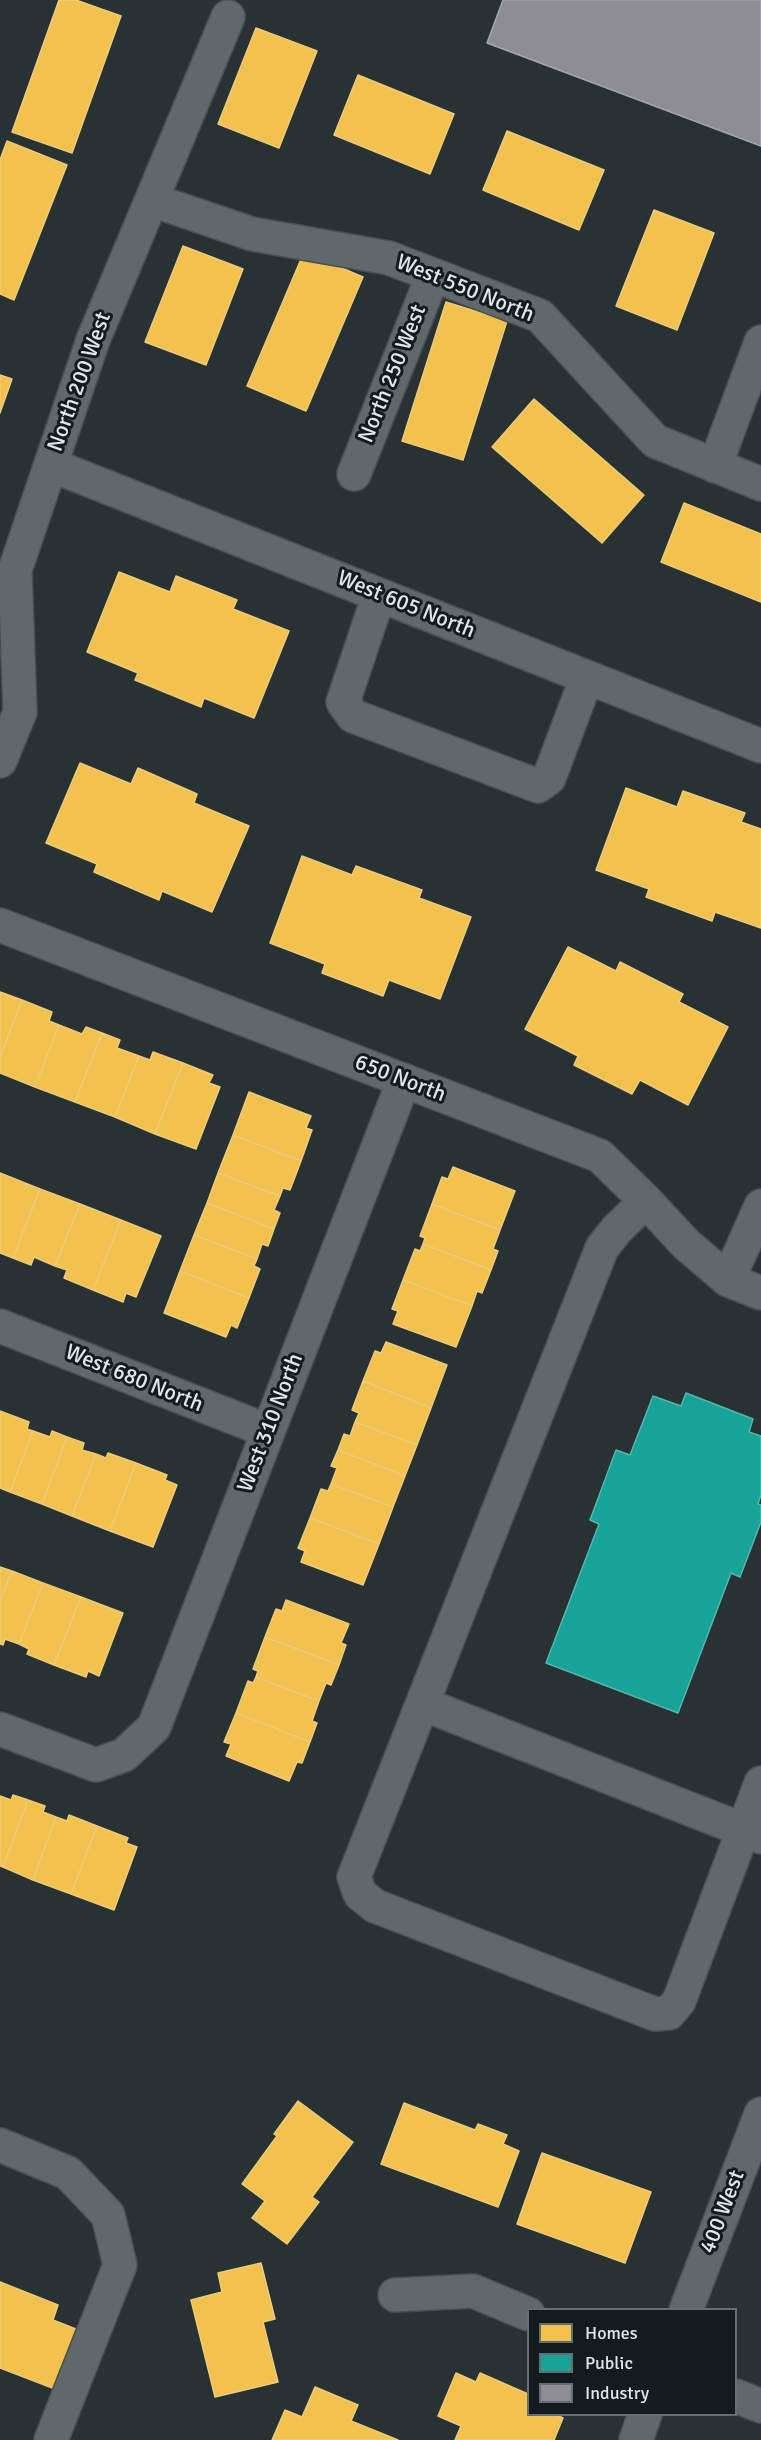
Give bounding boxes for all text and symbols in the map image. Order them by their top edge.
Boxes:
street label: West 550 North [392,249,538,329]
street label: North 250 West [353,301,433,447]
street label: North 200 West [43,309,117,455]
street label: West 605 North [333,565,479,645]
street label: 650 North [351,1050,449,1108]
street label: West 680 North [61,1339,207,1419]
street label: West 310 North [232,1350,310,1496]
street label: 400 West [695,2167,751,2257]
legend [527,2308,737,2416]
text: Homes [585,2322,638,2344]
text: Public [585,2352,633,2374]
text: Industry [585,2382,649,2404]

